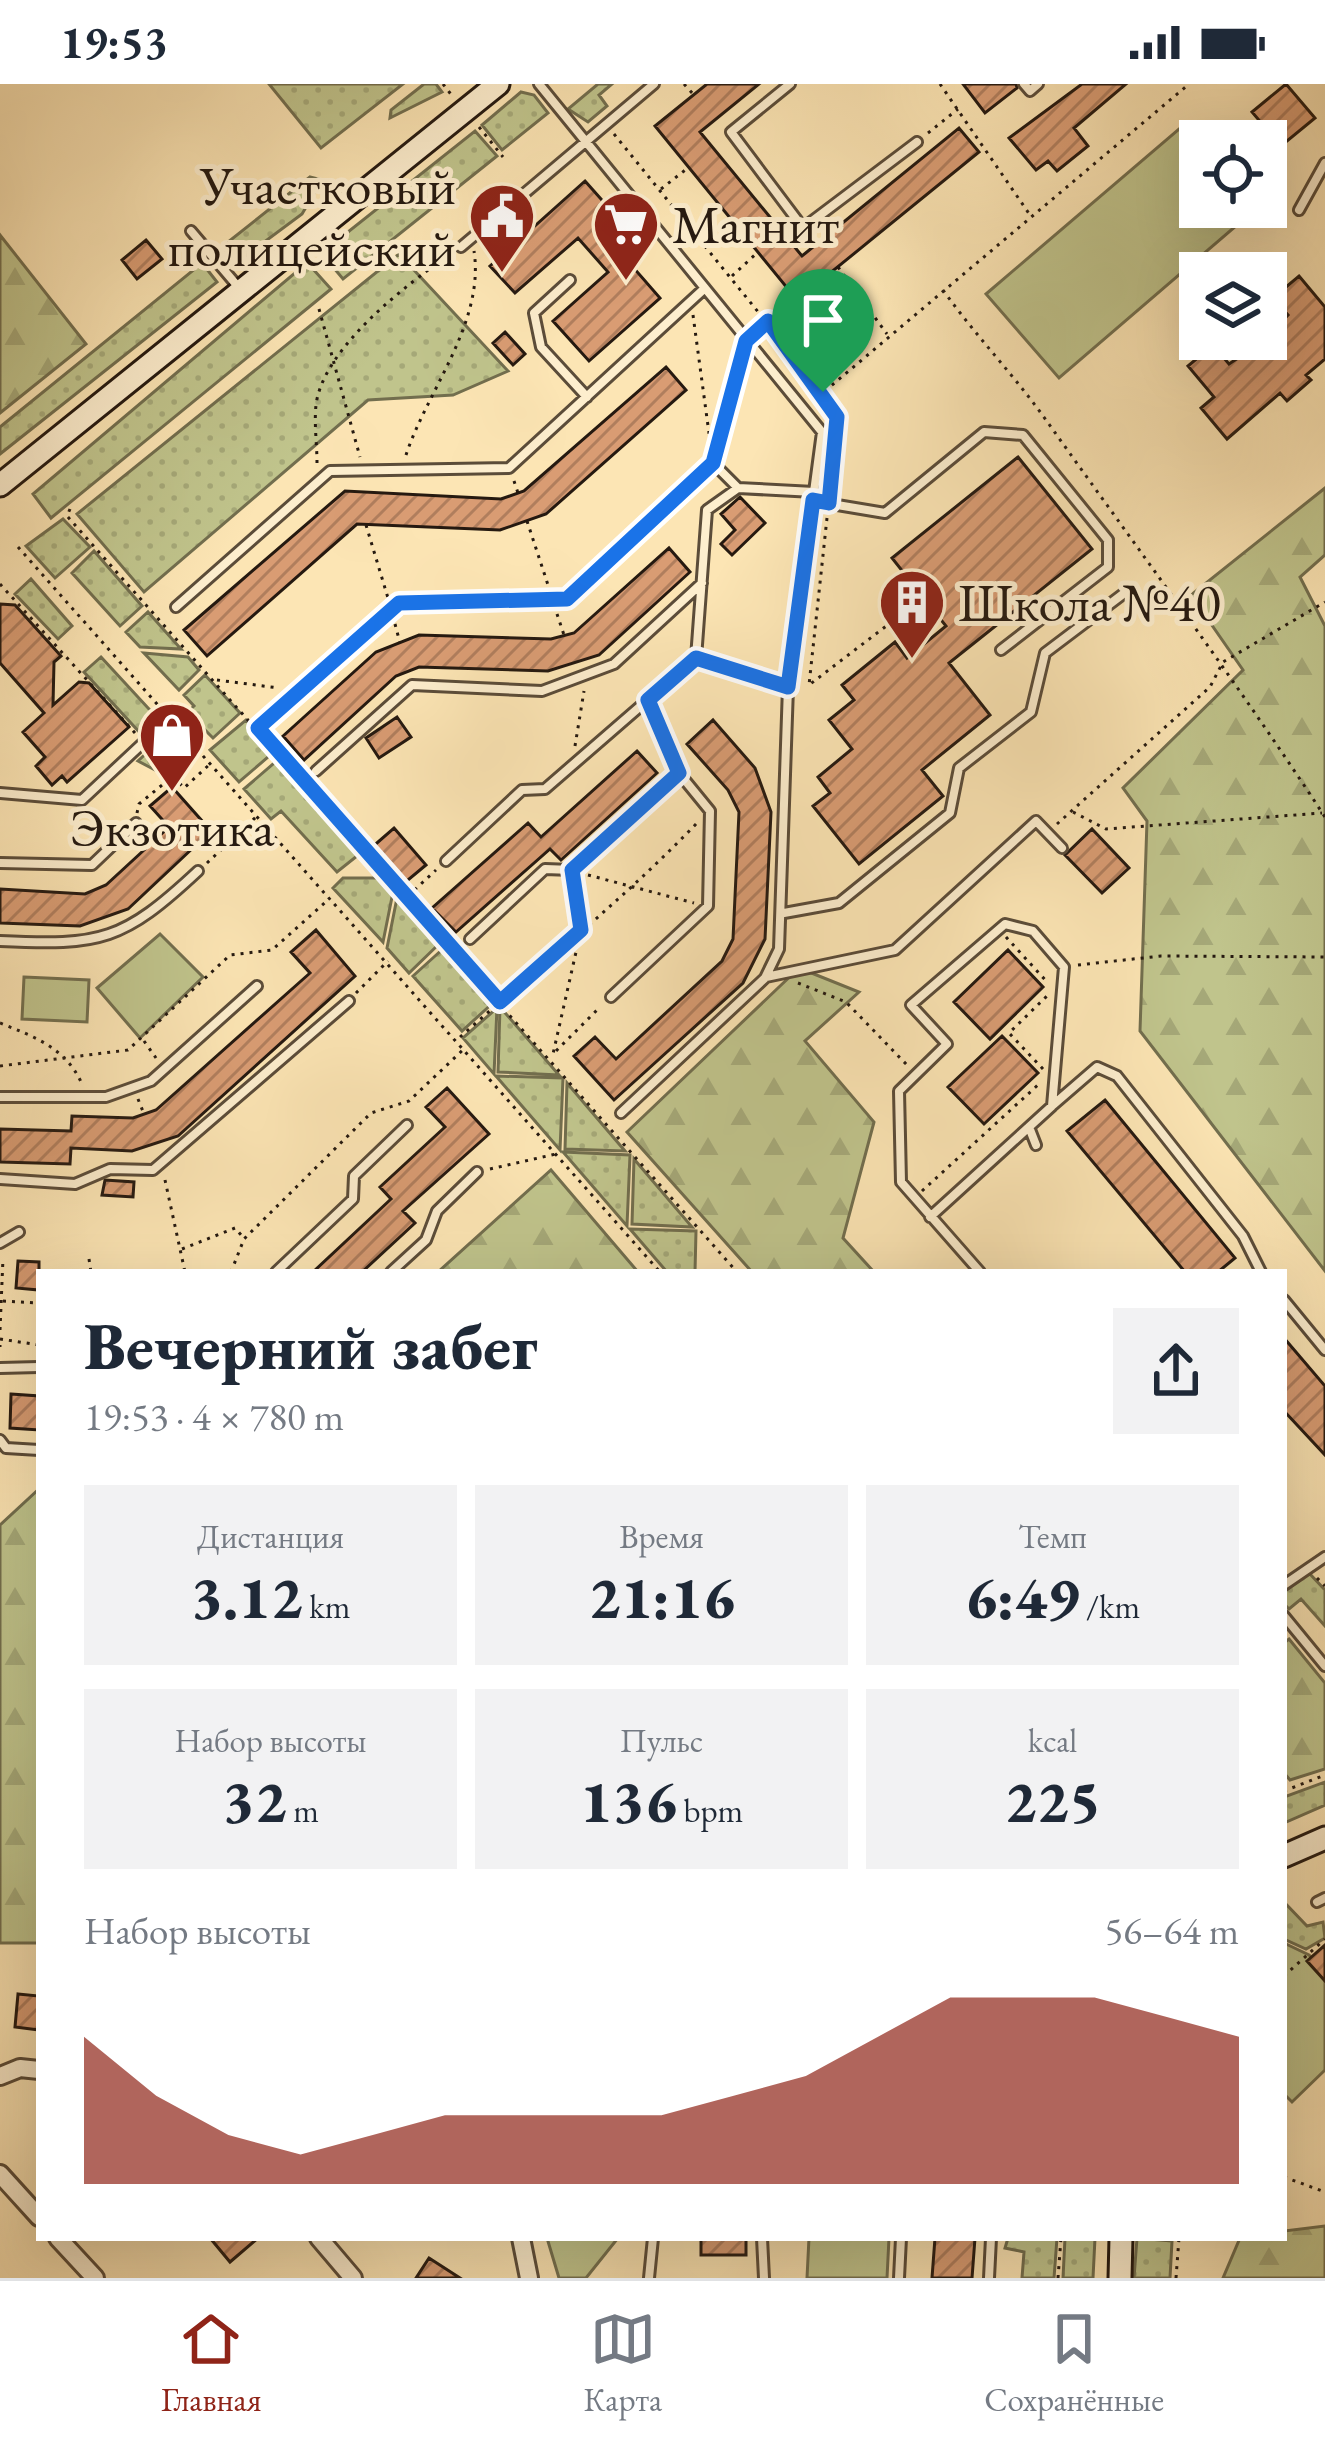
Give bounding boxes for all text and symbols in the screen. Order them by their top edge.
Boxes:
text: 19:53 [60,13,168,71]
map controls [1179,120,1287,360]
button: locate [1179,120,1287,228]
place label: Участковый полицейский [168,150,456,282]
public building icon: Участковый полицейский [467,181,537,275]
supermarket icon: Магнит [591,189,661,283]
place label: Магнит [672,189,839,259]
button: layers [1179,252,1287,360]
pin [772,269,874,392]
icon: arrive [790,287,856,353]
building icon: Школа №40 [877,567,947,661]
place label: Школа №40 [958,567,1221,637]
shop icon: Экзотика [137,700,207,794]
place label: Экзотика [70,792,275,862]
text: Вечерний забег [84,1303,538,1389]
button: share [1113,1308,1239,1434]
text: 19:53 · 4 × 780 m [84,1391,344,1442]
text: Дистанция [197,1515,344,1558]
text: Время [619,1515,704,1558]
text: Темп [1018,1515,1087,1558]
text: 3.12 [190,1558,303,1636]
text: 21:16 [588,1558,735,1636]
text: 6:49 [965,1558,1079,1636]
text: km [303,1585,351,1628]
text: /km [1079,1585,1140,1628]
text: Набор высоты [174,1719,367,1762]
text: Пульс [620,1719,703,1762]
text: kcal [1028,1719,1077,1762]
text: 32 [222,1762,287,1840]
text: 136 [580,1762,677,1840]
text: 225 [1004,1762,1101,1840]
text: m [287,1789,319,1832]
text: bpm [677,1789,743,1832]
text: Набор высоты [84,1905,311,1956]
text: 56–64 m [1105,1905,1239,1956]
tab: Главная [161,2306,262,2421]
tab: Карта [583,2306,662,2421]
tab: Сохранённые [984,2306,1164,2421]

